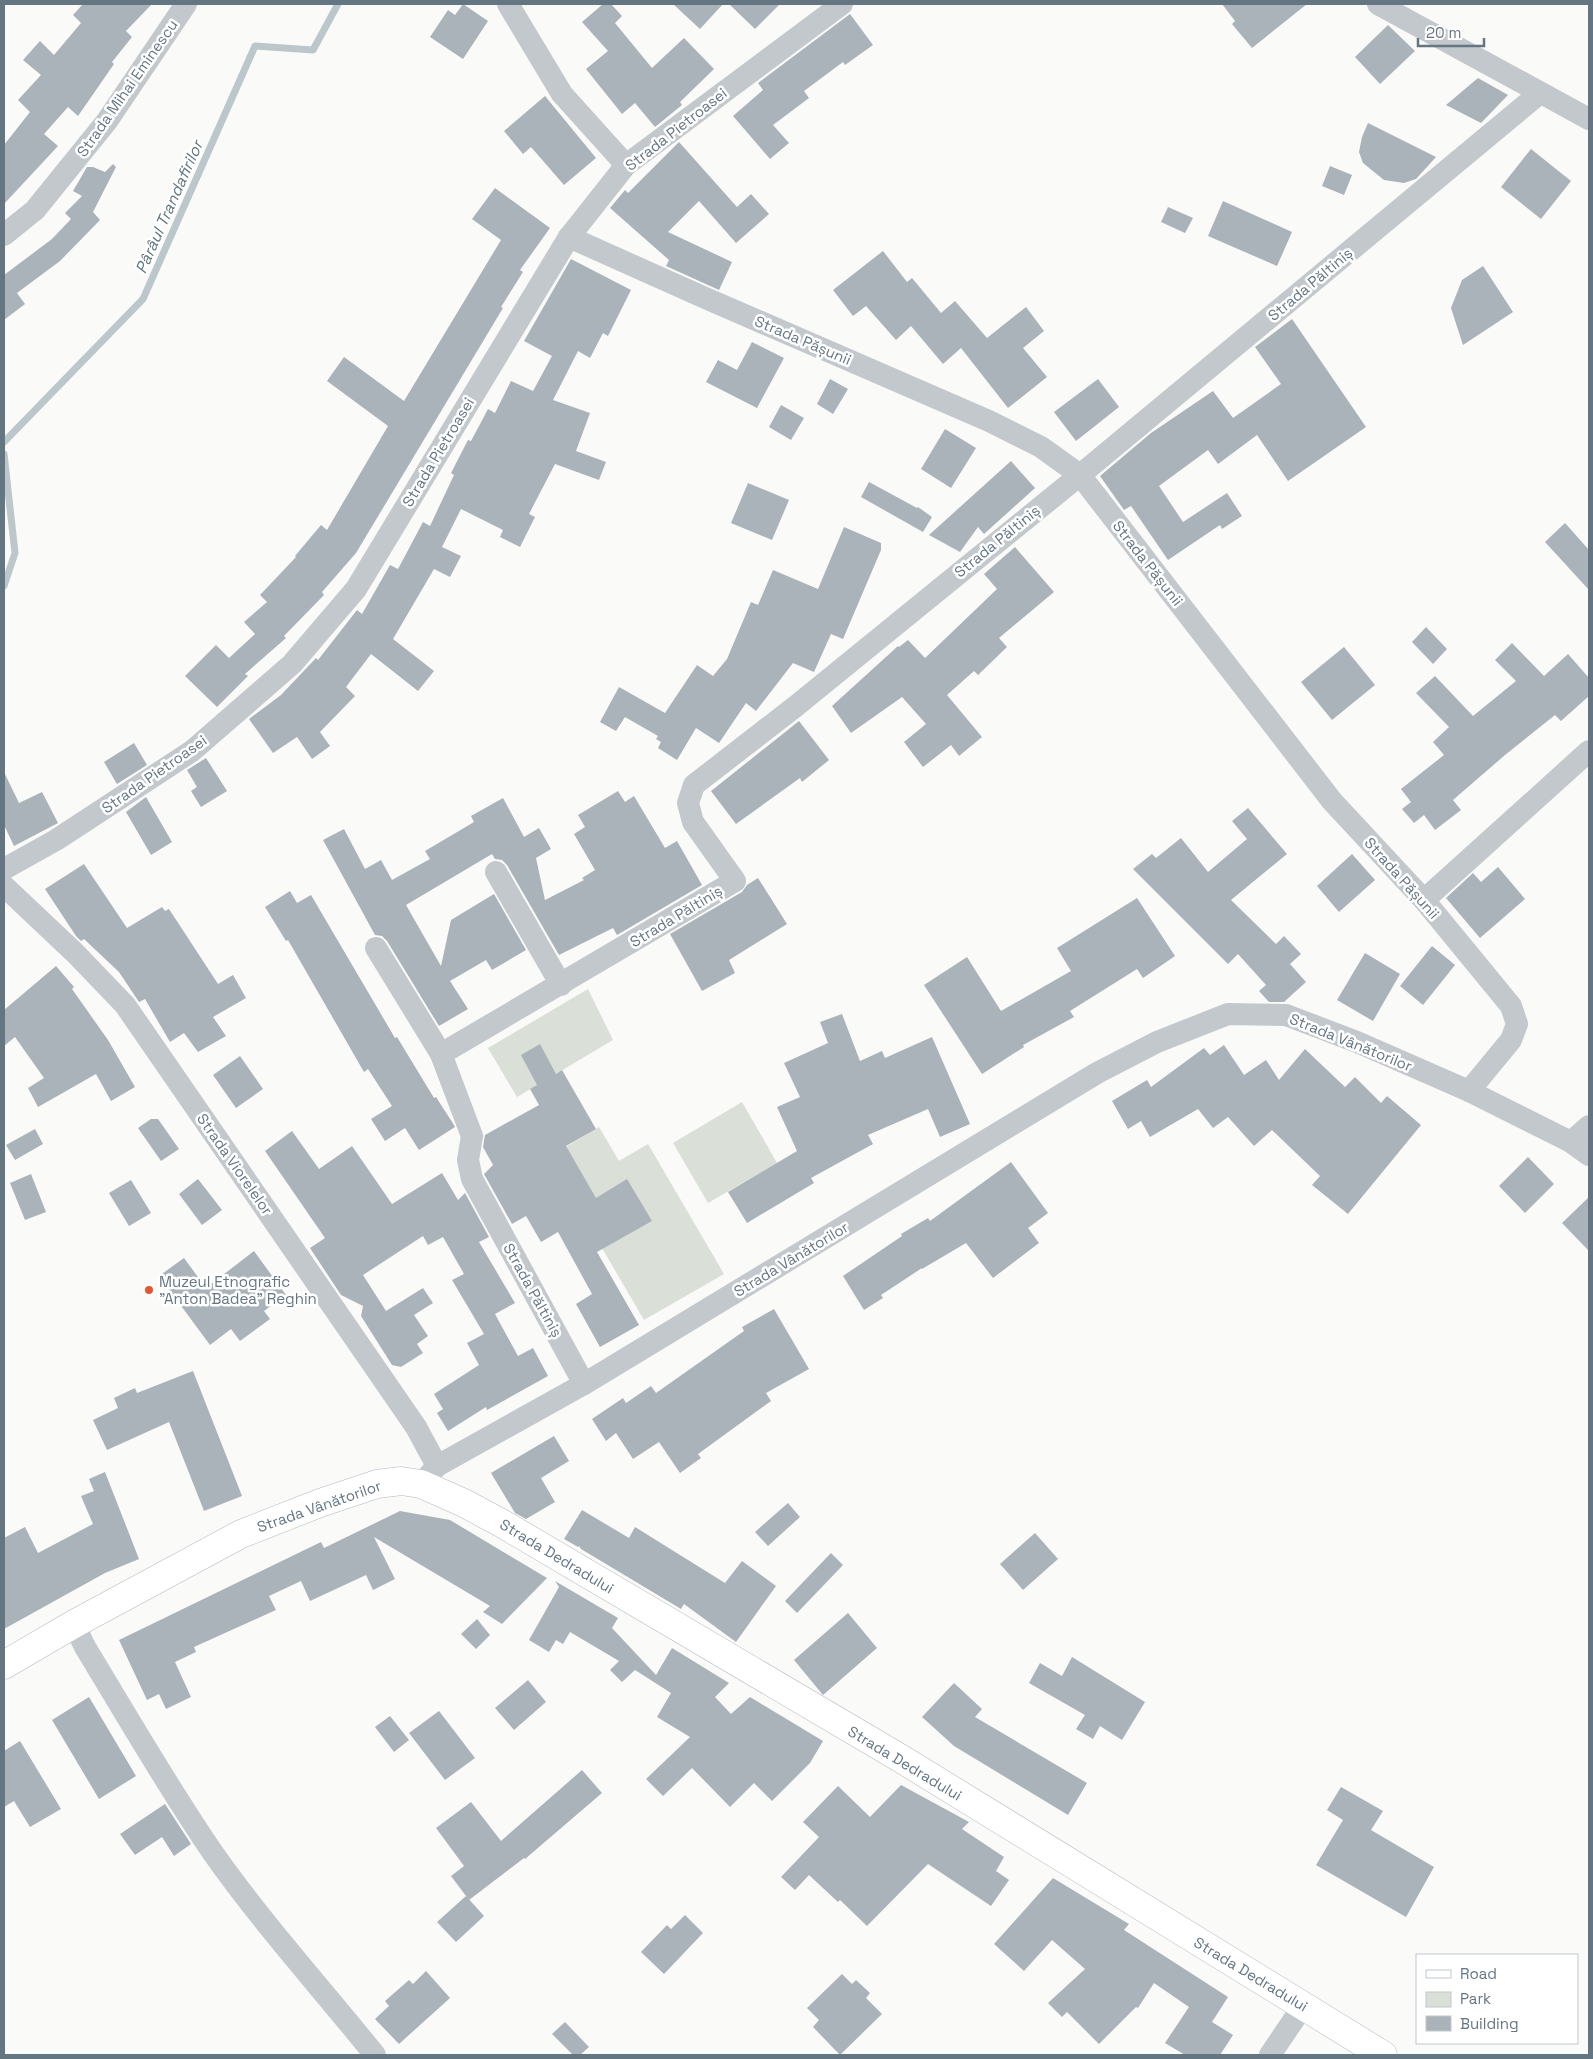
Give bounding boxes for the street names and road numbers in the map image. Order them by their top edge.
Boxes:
street label: Strada Mihai Eminescu [72,16,182,160]
street label: Strada Pietroasei [621,83,731,175]
street label: Strada Păltiniș [1264,243,1356,325]
street label: Strada Pășunii [752,311,854,369]
street label: Strada Pietroasei [398,394,478,510]
street label: Strada Păltiniș [950,501,1044,581]
street label: Strada Pășunii [1109,517,1187,609]
street label: Strada Pietroasei [98,731,210,817]
street label: Strada Pășunii [1360,833,1444,923]
street label: Strada Păltiniș [626,881,726,951]
street label: Strada Vânătorilor [1287,1009,1415,1075]
street label: Strada Viorelelor [193,1110,277,1219]
street label: Strada Vânătorilor [730,1217,852,1301]
street label: Strada Păltiniș [499,1240,567,1340]
street label: Strada Vânătorilor [254,1476,384,1536]
street label: Strada Dedradului [496,1514,618,1598]
street label: Strada Dedradului [844,1721,966,1805]
street label: Strada Dedradului [1190,1932,1312,2016]

